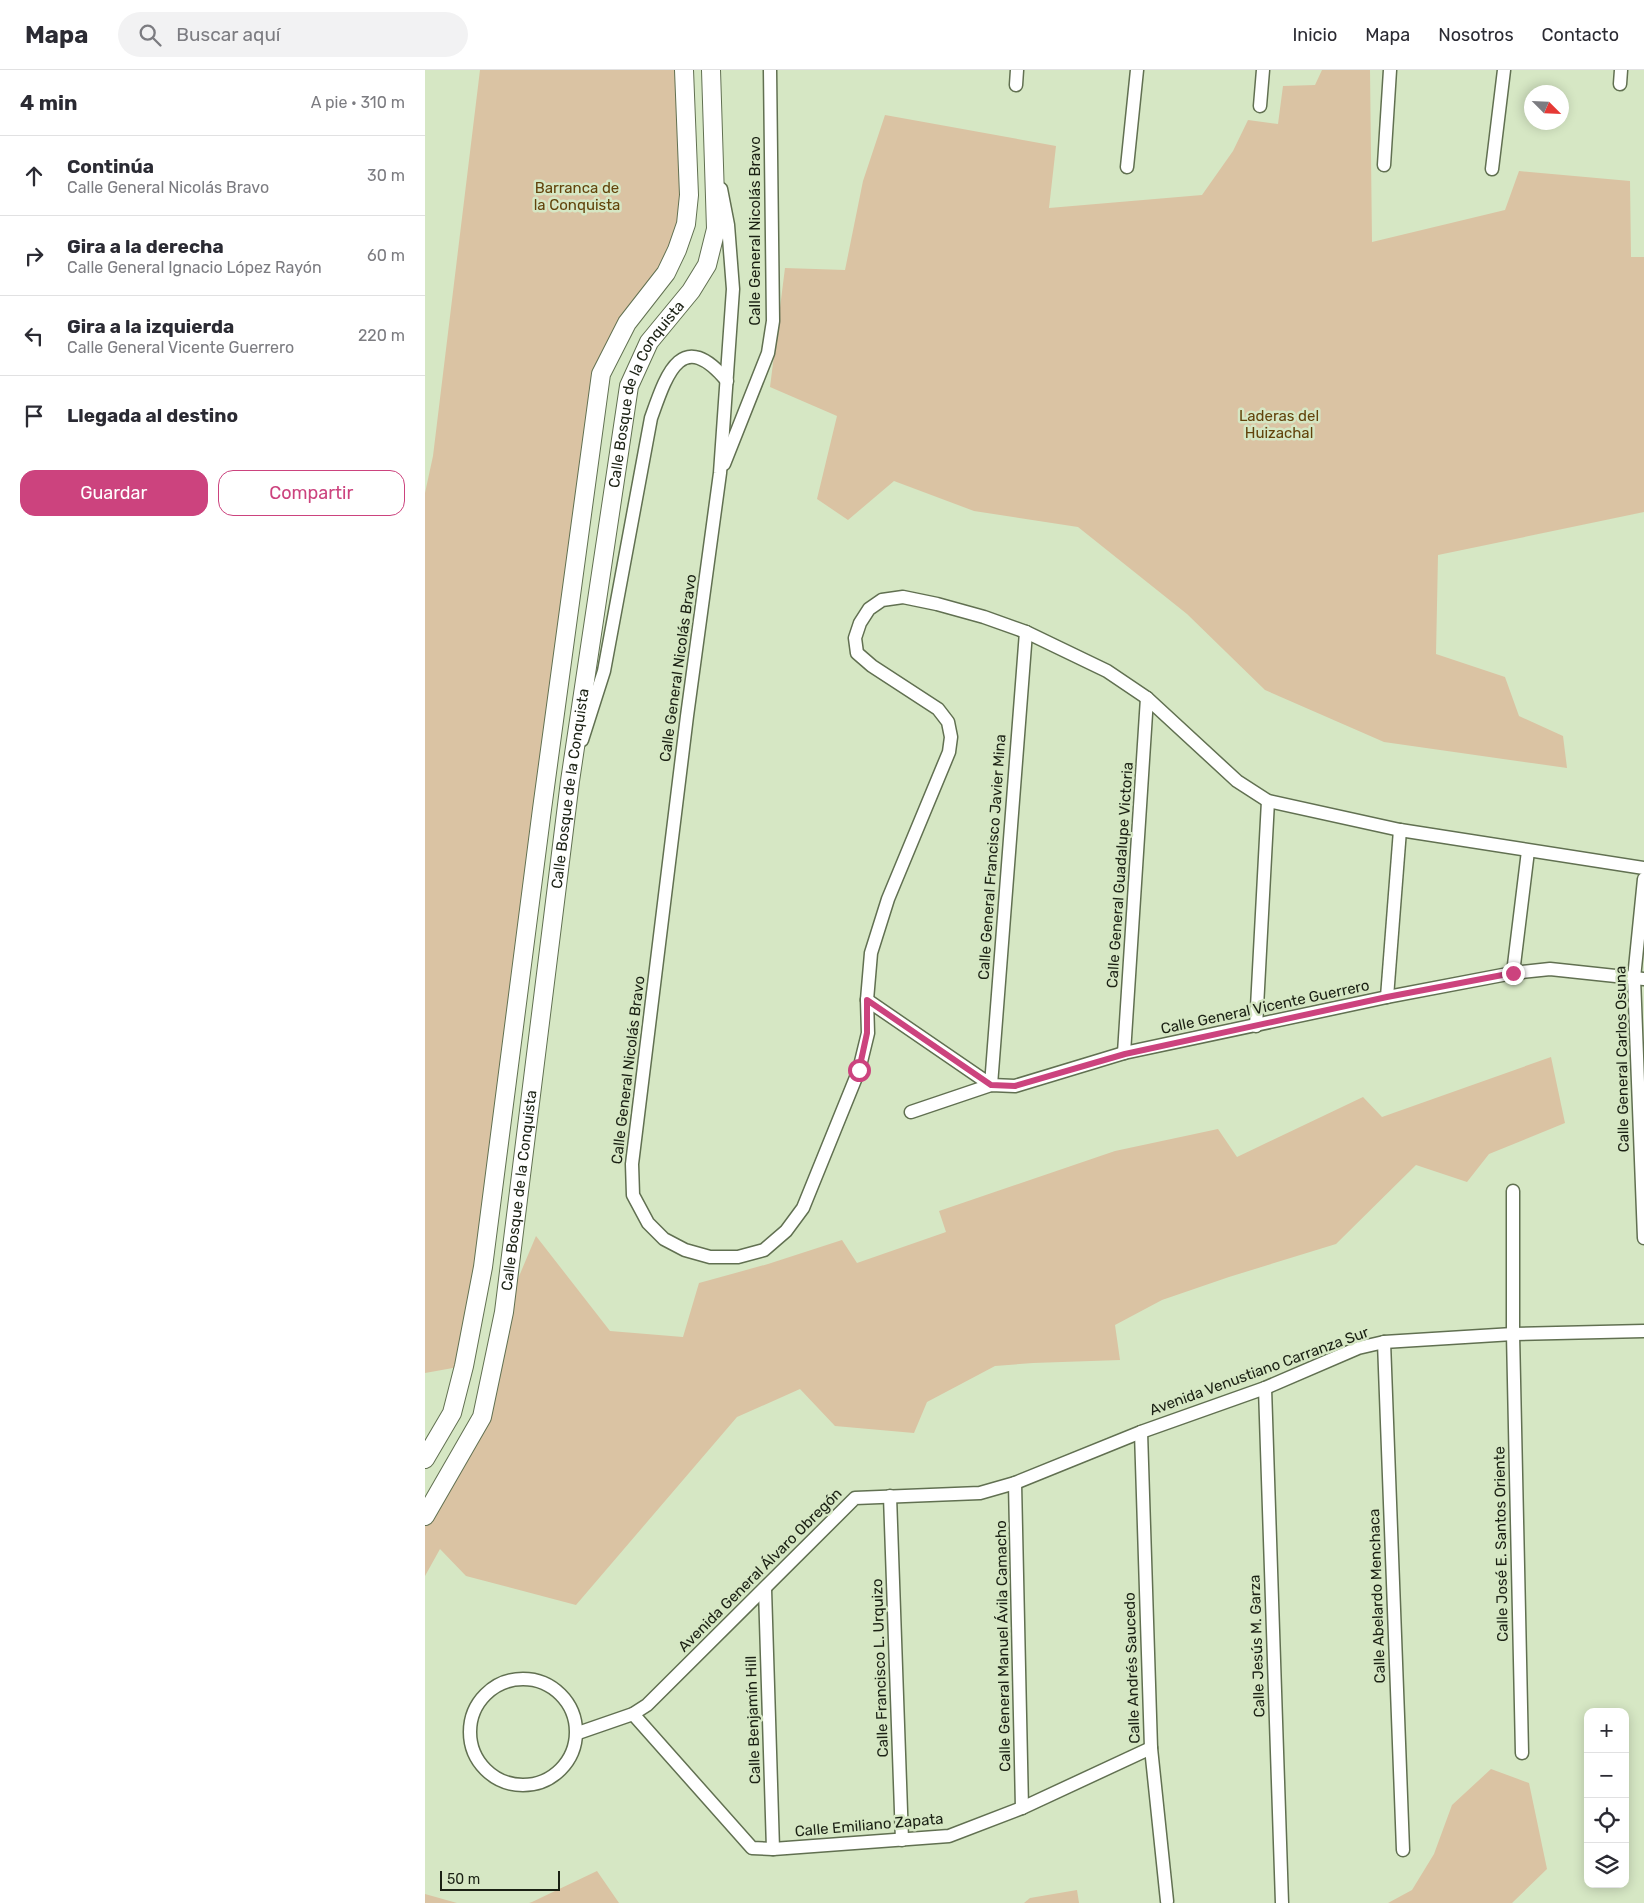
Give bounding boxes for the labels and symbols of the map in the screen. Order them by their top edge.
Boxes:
north arrow [1524,85,1569,130]
street label: Calle General Nicolás Bravo [746,136,764,326]
park label: Barranca de la Conquista [534,179,620,214]
street label: Calle Bosque de la Conquista [605,297,688,489]
park label: Laderas del Huizachal [1239,407,1319,442]
street label: Calle General Nicolás Bravo [656,573,700,763]
street label: Calle Bosque de la Conquista [548,687,593,890]
street label: Calle General Francisco Javier Mina [974,733,1010,981]
street label: Calle General Guadalupe Victoria [1103,761,1137,989]
route end [1502,962,1525,985]
street label: Calle General Carlos Osuna [1611,966,1633,1152]
street label: Calle General Nicolás Bravo [608,975,648,1165]
street label: Calle General Vicente Guerrero [1159,976,1371,1038]
route start [848,1059,871,1082]
street label: Calle Bosque de la Conquista [498,1089,540,1292]
street label: Avenida Venustiano Carranza Sur [1147,1323,1371,1419]
street label: Calle José E. Santos Oriente [1490,1446,1512,1642]
street label: Avenida General Álvaro Obregón [674,1484,846,1656]
street label: Calle Abelardo Menchaca [1365,1508,1389,1684]
street label: Calle General Manuel Ávila Camacho [992,1520,1014,1772]
street label: Calle Jesús M. Garza [1246,1574,1268,1718]
street label: Calle Francisco L. Urquizo [868,1578,892,1758]
street label: Calle Andrés Saucedo [1120,1592,1144,1744]
street label: Calle Benjamín Hill [742,1655,764,1785]
street label: Calle Emiliano Zapata [794,1810,944,1840]
scale bar [440,1868,560,1891]

